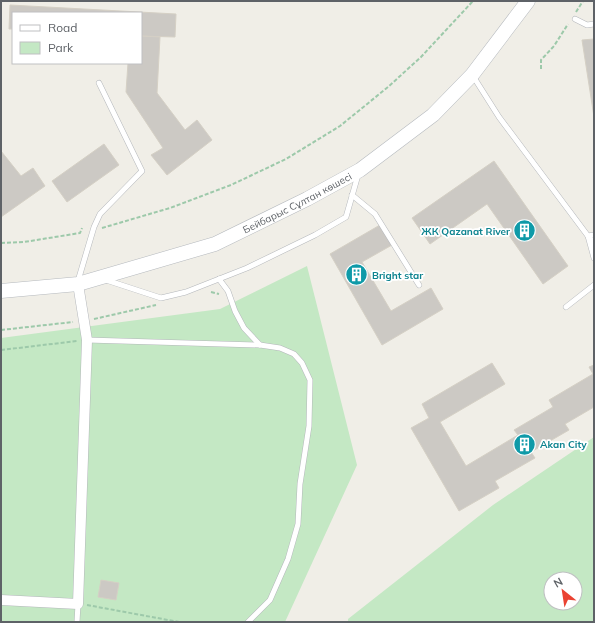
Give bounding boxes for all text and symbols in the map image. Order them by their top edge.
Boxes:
legend [12,12,142,64]
text: Road [48,20,77,35]
text: Park [48,40,74,55]
street label: Бейбарыс Сұлтан көшесі [240,169,354,236]
building icon: ЖК Qazanat River [512,218,538,244]
place label: ЖК Qazanat River [421,225,510,238]
building icon: Bright star [343,262,369,288]
place label: Bright star [372,269,423,282]
building icon: Akan City [511,431,537,457]
place label: Akan City [540,438,587,451]
north arrow [543,571,583,611]
text: N [551,574,565,590]

